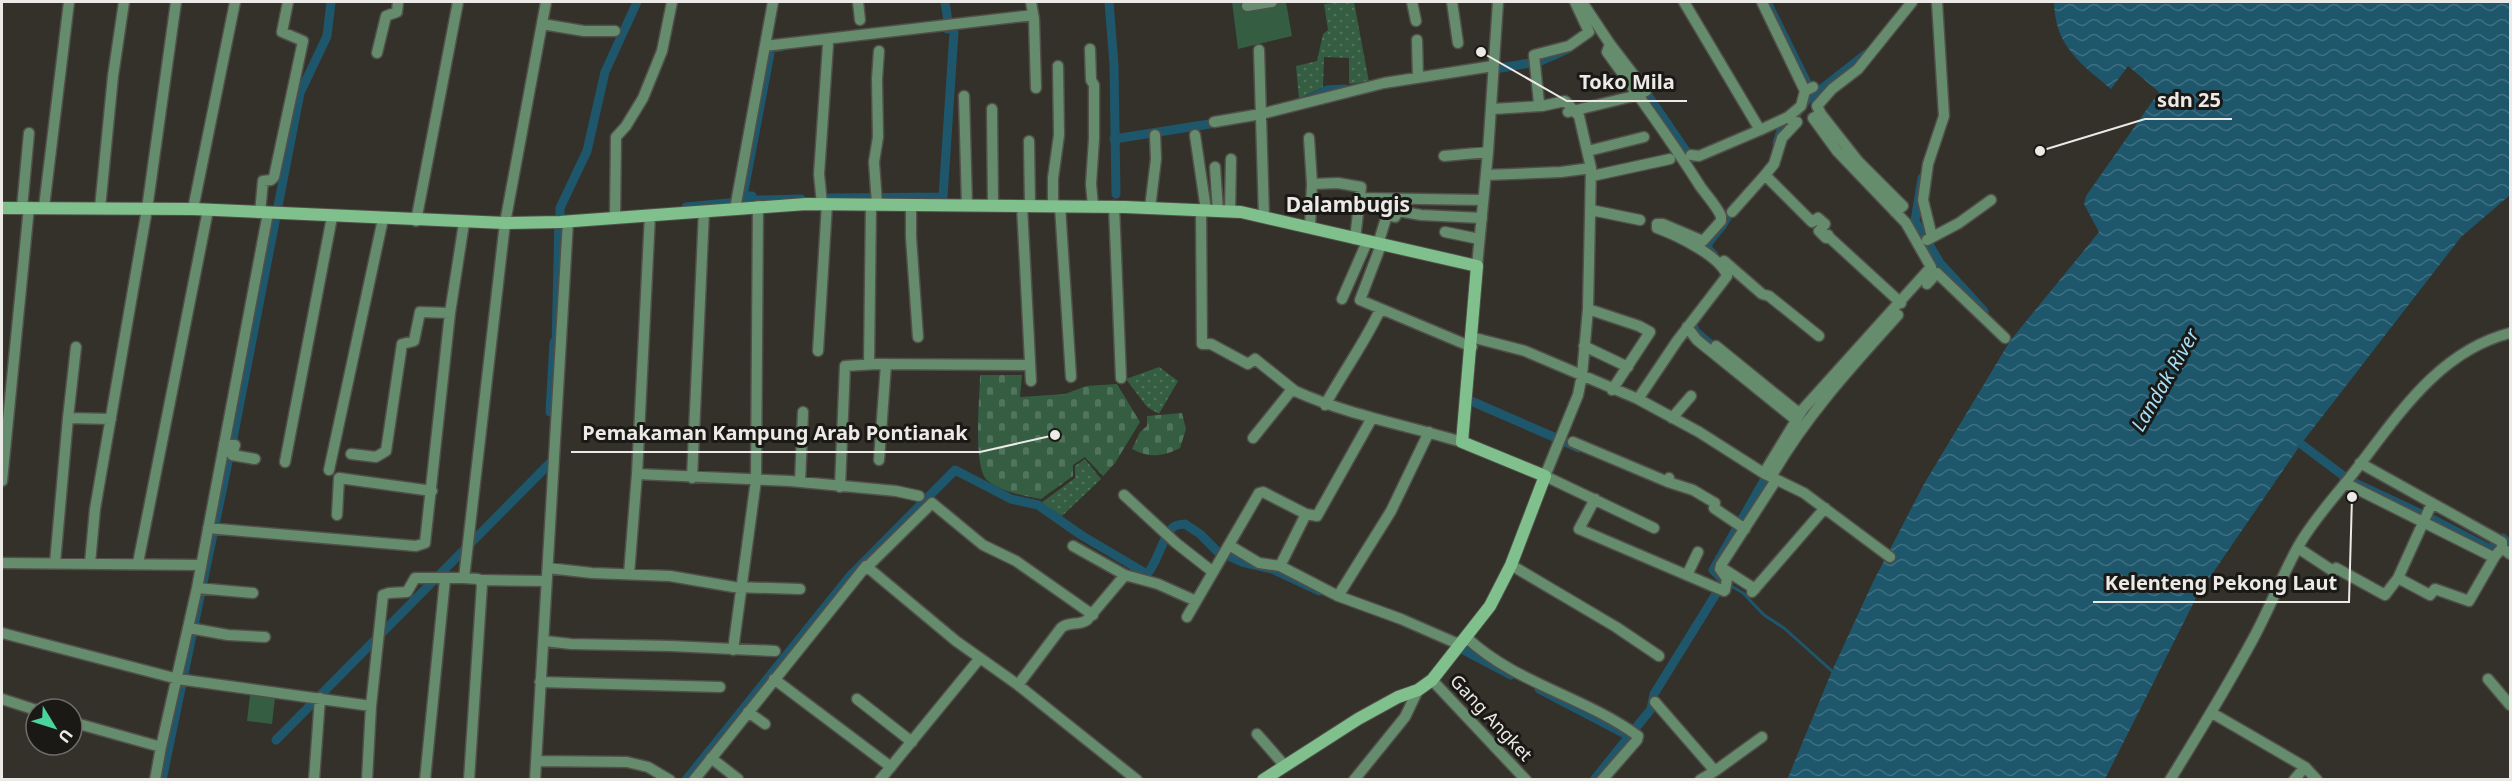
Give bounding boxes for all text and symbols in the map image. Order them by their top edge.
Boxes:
callout: Toko Mila [1567,63,1687,101]
text: Toko Mila [1579,68,1675,95]
callout: sdn 25 [2145,81,2232,119]
text: sdn 25 [2157,86,2221,113]
district label: Dalambugis [1286,190,1410,218]
water label: Landak River [2124,323,2205,436]
callout: Pemakaman Kampung Arab Pontianak [571,414,980,452]
text: Pemakaman Kampung Arab Pontianak [582,419,968,446]
callout: Kelenteng Pekong Laut [2093,564,2349,602]
text: Kelenteng Pekong Laut [2105,569,2338,596]
street label: Gang Angket [1445,669,1538,766]
north arrow [24,697,84,757]
text: U [53,725,78,748]

